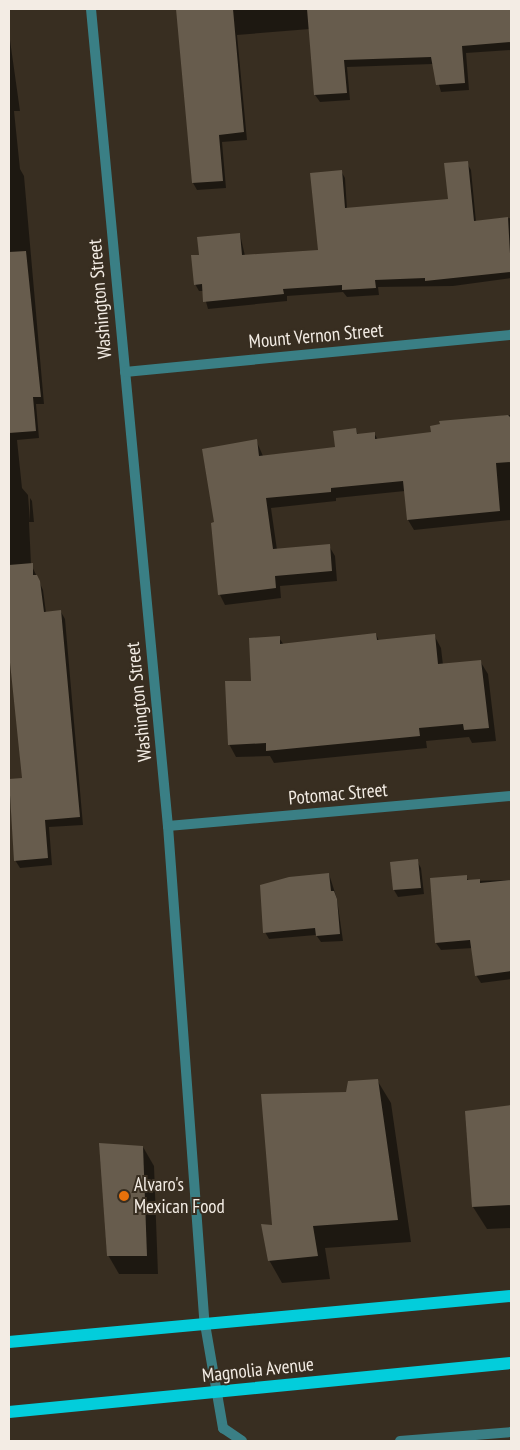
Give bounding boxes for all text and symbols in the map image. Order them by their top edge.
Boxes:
street label: Washington Street [83,238,117,360]
street label: Mount Vernon Street [248,319,384,353]
street label: Washington Street [121,641,157,763]
street label: Potomac Street [287,778,389,810]
place label: Alvaro's Mexican Food [134,1174,225,1218]
marker: Alvaro's Mexican Food [118,1190,130,1202]
street label: Magnolia Avenue [201,1353,315,1387]

